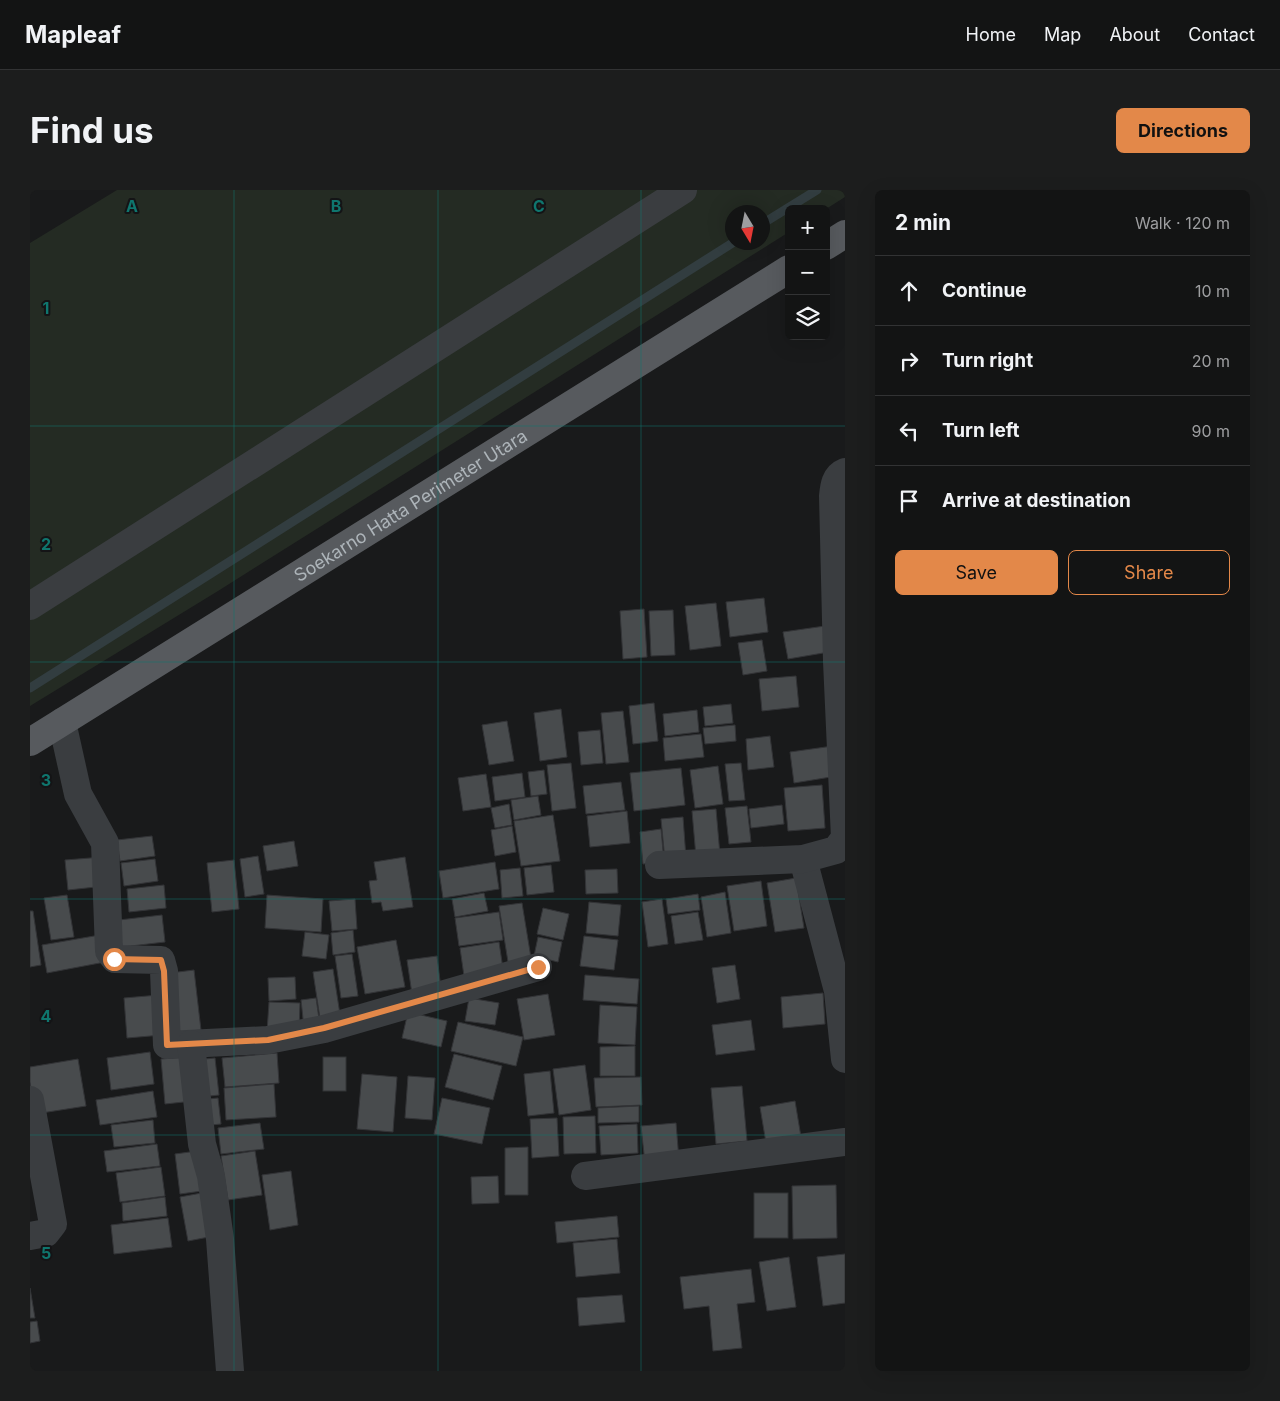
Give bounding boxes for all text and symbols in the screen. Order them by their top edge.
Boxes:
text: Mapleaf [25,20,121,49]
text: Home [966,24,1016,45]
text: Map [1044,24,1081,45]
text: About [1109,24,1160,45]
text: Contact [1188,24,1255,45]
button: Directions [1116,108,1250,153]
text: Find us [30,109,154,151]
text: A [126,196,138,216]
text: B [331,196,341,216]
text: C [533,196,545,216]
north arrow [725,205,770,250]
map controls [785,205,830,340]
button: + [785,205,830,250]
text: 2 min [895,210,951,235]
text: Walk · 120 m [1135,213,1230,233]
button: − [785,250,830,295]
icon: ahead [895,277,923,305]
text: Continue [942,279,1027,302]
text: 10 m [1195,281,1230,301]
button: layers [785,295,830,340]
text: 1 [43,298,49,318]
icon: right [895,347,923,375]
text: Turn right [942,349,1033,372]
text: 20 m [1192,351,1230,371]
icon: left [895,417,923,445]
text: Turn left [942,419,1020,442]
text: 90 m [1191,421,1230,441]
street label: Soekarno Hatta Perimeter Utara [290,425,531,586]
icon: arrive [895,487,923,515]
text: Arrive at destination [942,489,1131,512]
text: 2 [41,534,51,554]
button: Save [895,550,1058,595]
button: Share [1068,550,1230,595]
text: 3 [41,770,51,790]
route start [103,948,126,971]
route end [527,956,550,979]
text: 4 [41,1006,52,1026]
text: 5 [41,1243,51,1263]

